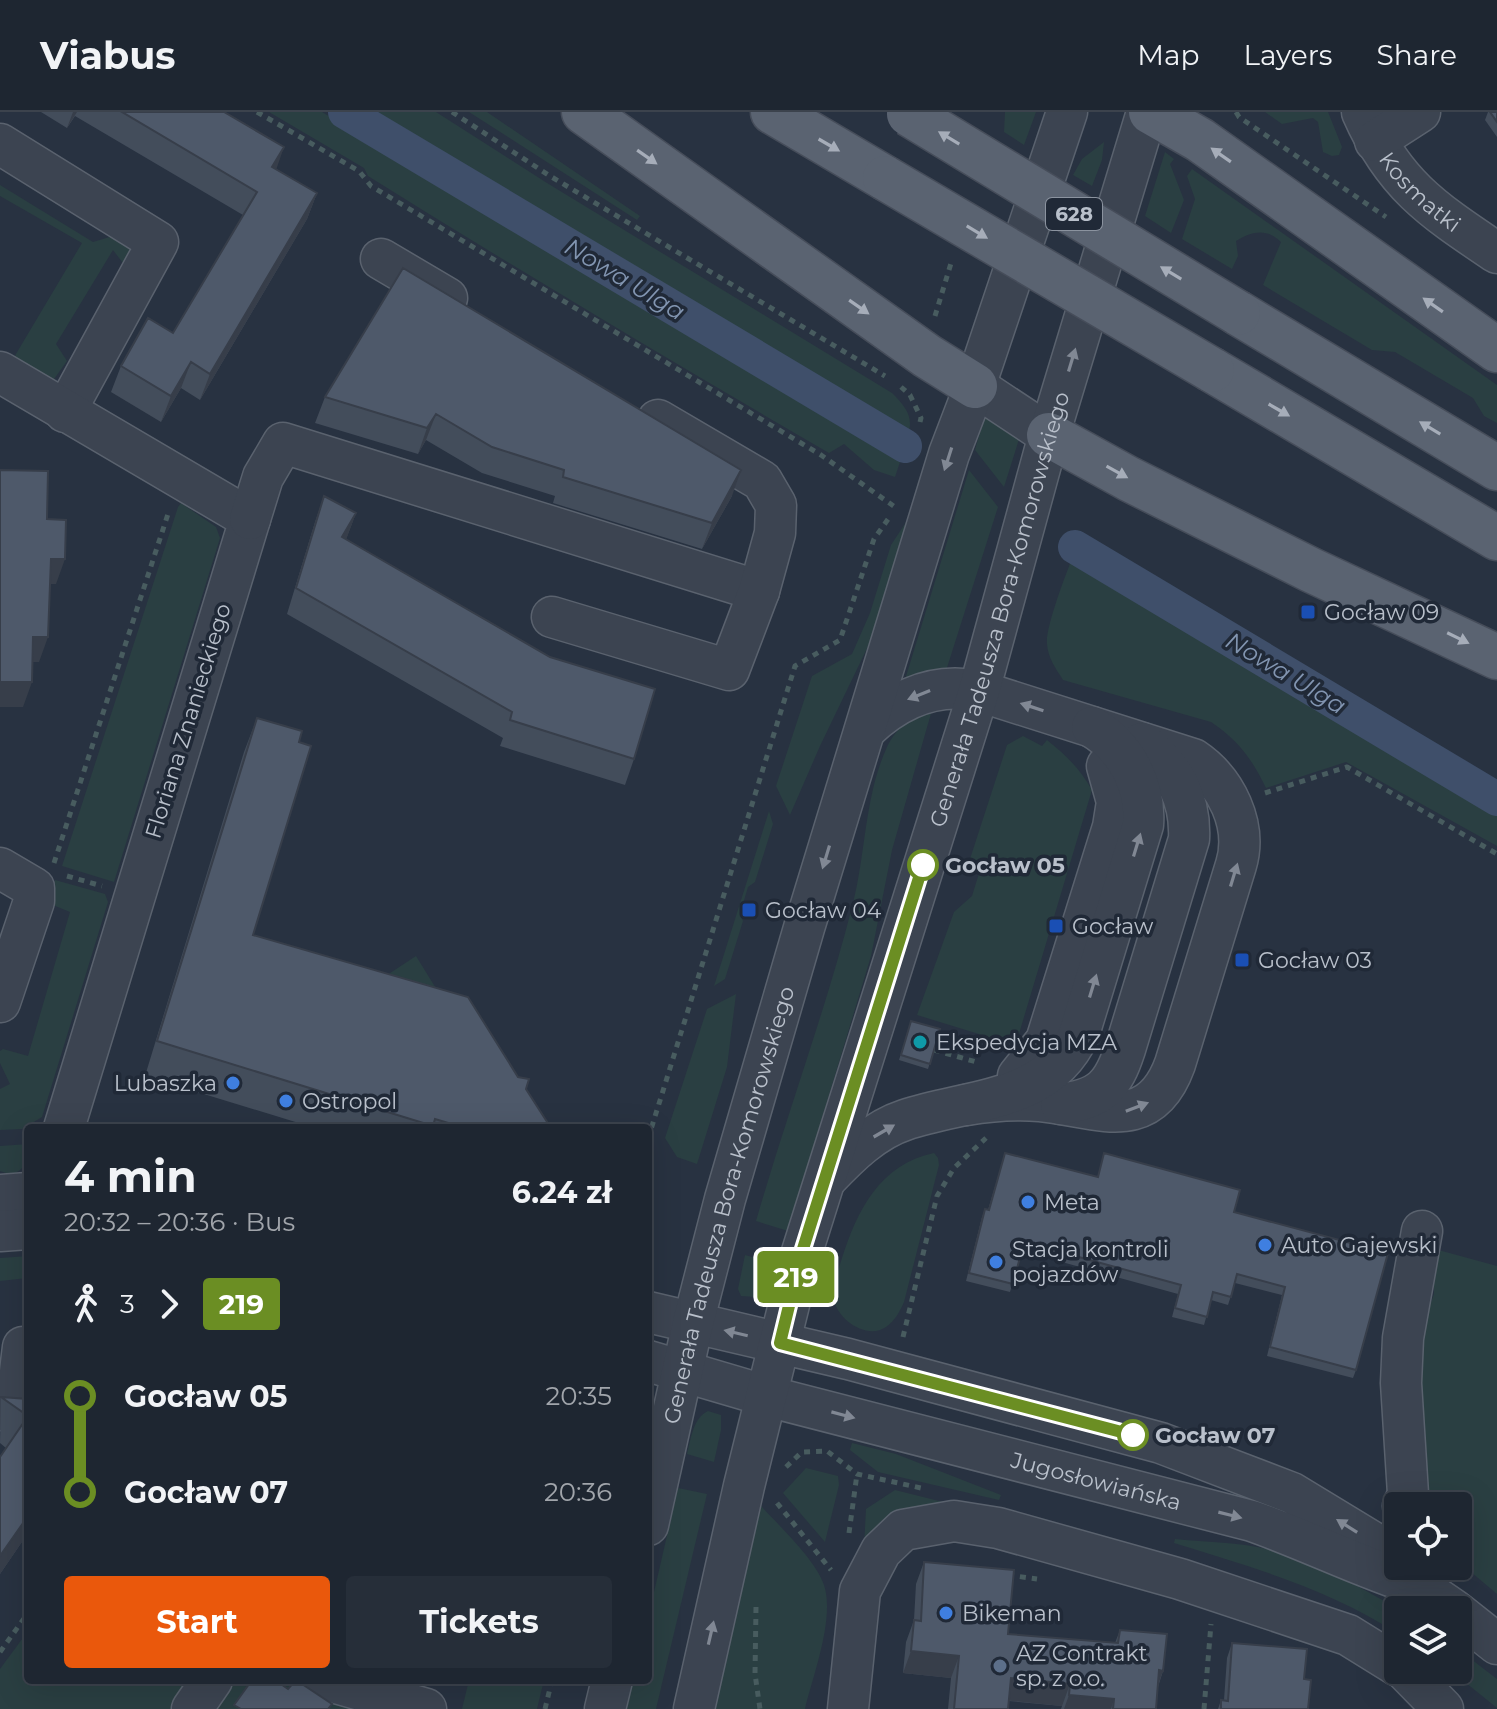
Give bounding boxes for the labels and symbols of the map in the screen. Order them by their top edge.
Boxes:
one-way arrow [938,131,960,145]
one-way arrow [818,138,840,152]
street label: Kosmatki [1373,147,1466,238]
one-way arrow [1211,148,1232,163]
one-way arrow [637,149,658,164]
road number: 628 [1046,198,1102,230]
one-way arrow [966,224,988,238]
water label: Nowa Ulga [560,232,690,326]
one-way arrow [1160,266,1182,280]
one-way arrow [1423,298,1444,313]
one-way arrow [849,299,870,315]
one-way arrow [1066,348,1079,372]
street label: Generała Tadeusza Bora-Komorowskiego [923,388,1075,830]
one-way arrow [1268,403,1290,417]
one-way arrow [1419,421,1441,435]
one-way arrow [941,448,954,472]
one-way arrow [1106,466,1129,479]
place label: Gocław 09 [1324,599,1439,626]
street label: Floriana Znanieckiego [139,600,237,842]
marker: Gocław 09 [1299,603,1317,621]
water label: Nowa Ulga [1221,626,1351,720]
one-way arrow [1446,631,1469,645]
one-way arrow [907,689,931,702]
one-way arrow [1020,700,1044,712]
one-way arrow [1131,832,1144,856]
one-way arrow [819,846,832,870]
marker: Gocław 05 [908,850,938,880]
place label: Gocław 05 [945,852,1065,879]
one-way arrow [1228,862,1240,886]
place label: Gocław 04 [765,897,882,924]
marker: Gocław 04 [740,901,758,919]
place label: Gocław [1072,913,1154,940]
marker: Gocław [1047,917,1065,935]
place label: Gocław 03 [1258,947,1372,974]
marker: Gocław 03 [1233,951,1251,969]
one-way arrow [1087,974,1100,998]
street label: Generała Tadeusza Bora-Komorowskiego [657,983,800,1426]
place label: Ekspedycja MZA [936,1029,1117,1056]
marker: Ekspedycja MZA [911,1033,929,1051]
place label: Lubaszka [114,1070,217,1097]
marker: Lubaszka [224,1074,242,1092]
place label: Ostropol [302,1088,397,1115]
marker: Ostropol [277,1092,295,1110]
one-way arrow [1125,1100,1149,1113]
one-way arrow [873,1124,895,1138]
place label: Meta [1044,1189,1100,1216]
marker: Meta [1019,1193,1037,1211]
place label: Auto Gajewski [1281,1232,1438,1259]
place label: Stacja kontroli pojazdów [1012,1236,1169,1288]
marker: Auto Gajewski [1256,1236,1274,1254]
line badge: 219 [750,1251,842,1303]
marker: Stacja kontroli pojazdów [987,1253,1005,1271]
one-way arrow [724,1326,749,1339]
one-way arrow [830,1410,855,1422]
marker: Gocław 07 [1118,1420,1148,1450]
place label: Gocław 07 [1155,1422,1275,1449]
street label: Jugosłowiańska [1007,1446,1184,1516]
one-way arrow [1218,1510,1243,1522]
one-way arrow [1336,1519,1358,1533]
place label: Bikeman [962,1600,1062,1627]
marker: Bikeman [937,1604,955,1622]
one-way arrow [705,1620,718,1645]
place label: AZ Contrakt sp. z o.o. [1016,1640,1148,1692]
marker: AZ Contrakt sp. z o.o. [991,1657,1009,1675]

